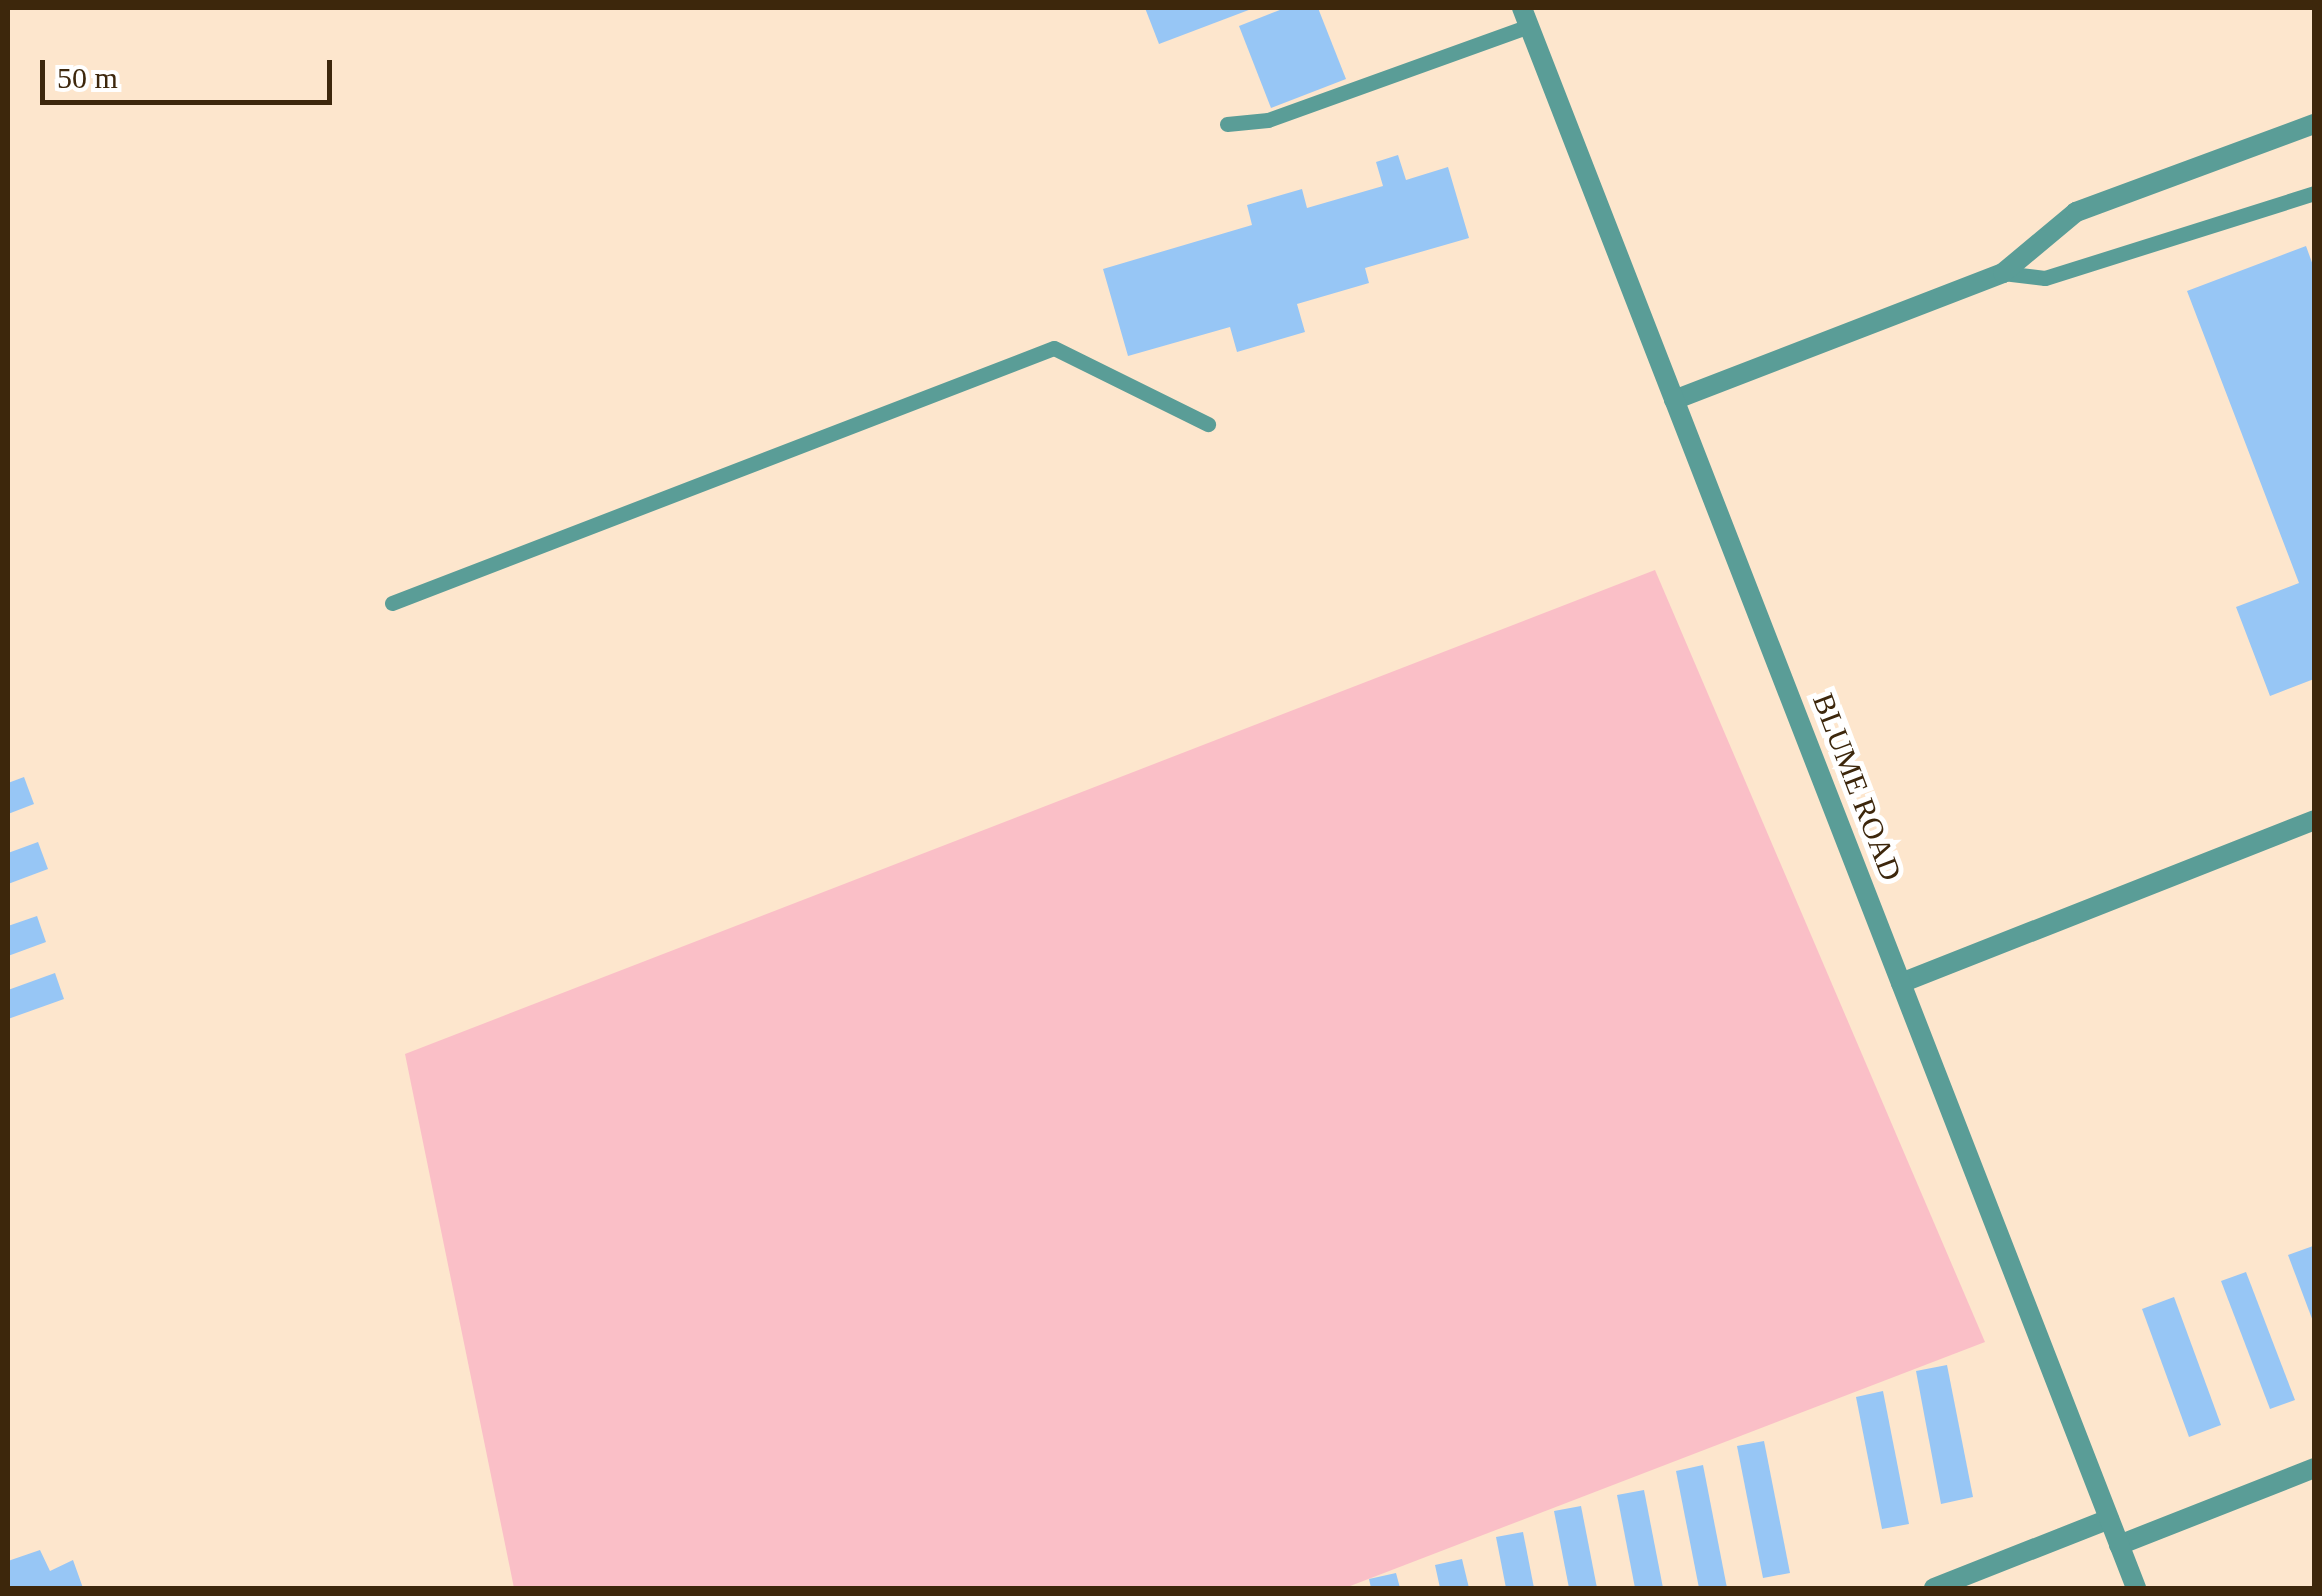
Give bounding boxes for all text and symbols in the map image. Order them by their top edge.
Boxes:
scale bar [45,40,338,102]
text: 50 m [57,61,118,94]
street label: BLUME ROAD [1805,688,1909,886]

